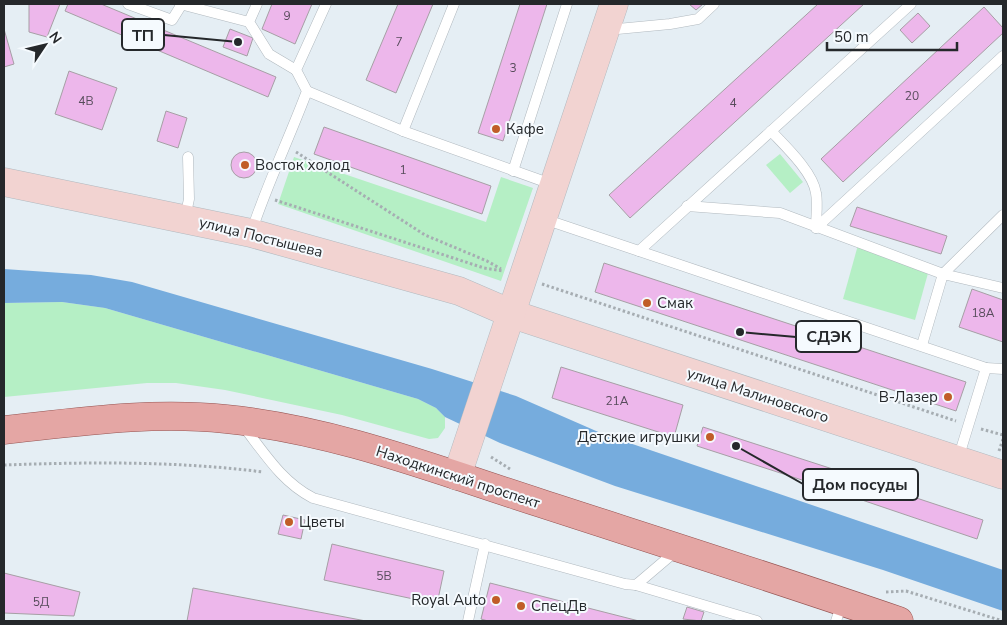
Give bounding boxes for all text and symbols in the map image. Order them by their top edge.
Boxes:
house number: 9 [283,8,291,24]
callout: ТП [122,19,164,50]
north arrow [20,20,70,70]
scale bar [827,20,957,52]
text: ТП [132,25,154,47]
text: 50 m [834,27,869,47]
text: N [44,28,66,48]
house number: 7 [395,34,403,50]
house number: 3 [509,60,517,76]
house number: 20 [905,88,919,104]
house number: 4В [78,93,94,109]
house number: 4 [729,95,737,111]
place label: Кафе [506,119,544,139]
marker: Кафе [490,123,502,135]
place label: Восток холод [255,155,350,175]
marker: Восток холод [239,159,251,171]
house number: 1 [399,162,407,178]
street label: улица Постышева [197,212,325,262]
place label: Смак [657,293,693,313]
marker: Смак [641,297,653,309]
house number: 18А [971,305,995,321]
callout: СДЭК [796,321,861,352]
text: СДЭК [806,326,852,348]
street label: улица Малиновского [685,363,831,427]
place label: В-Лазер [879,387,938,407]
marker: В-Лазер [942,391,954,403]
house number: 21А [605,393,629,409]
place label: Детские игрушки [577,427,700,447]
marker: Детские игрушки [704,431,716,443]
street label: Находкинский проспект [373,441,543,513]
callout: Дом посуды [803,469,918,500]
text: Дом посуды [812,474,908,496]
place label: Цветы [299,512,345,532]
marker: Цветы [283,516,295,528]
house number: 5В [376,568,392,584]
place label: Royal Auto [411,590,486,610]
house number: 5Д [33,594,50,610]
marker: Royal Auto [490,594,502,606]
place label: СпецДв [531,596,587,616]
marker: СпецДв [515,600,527,612]

